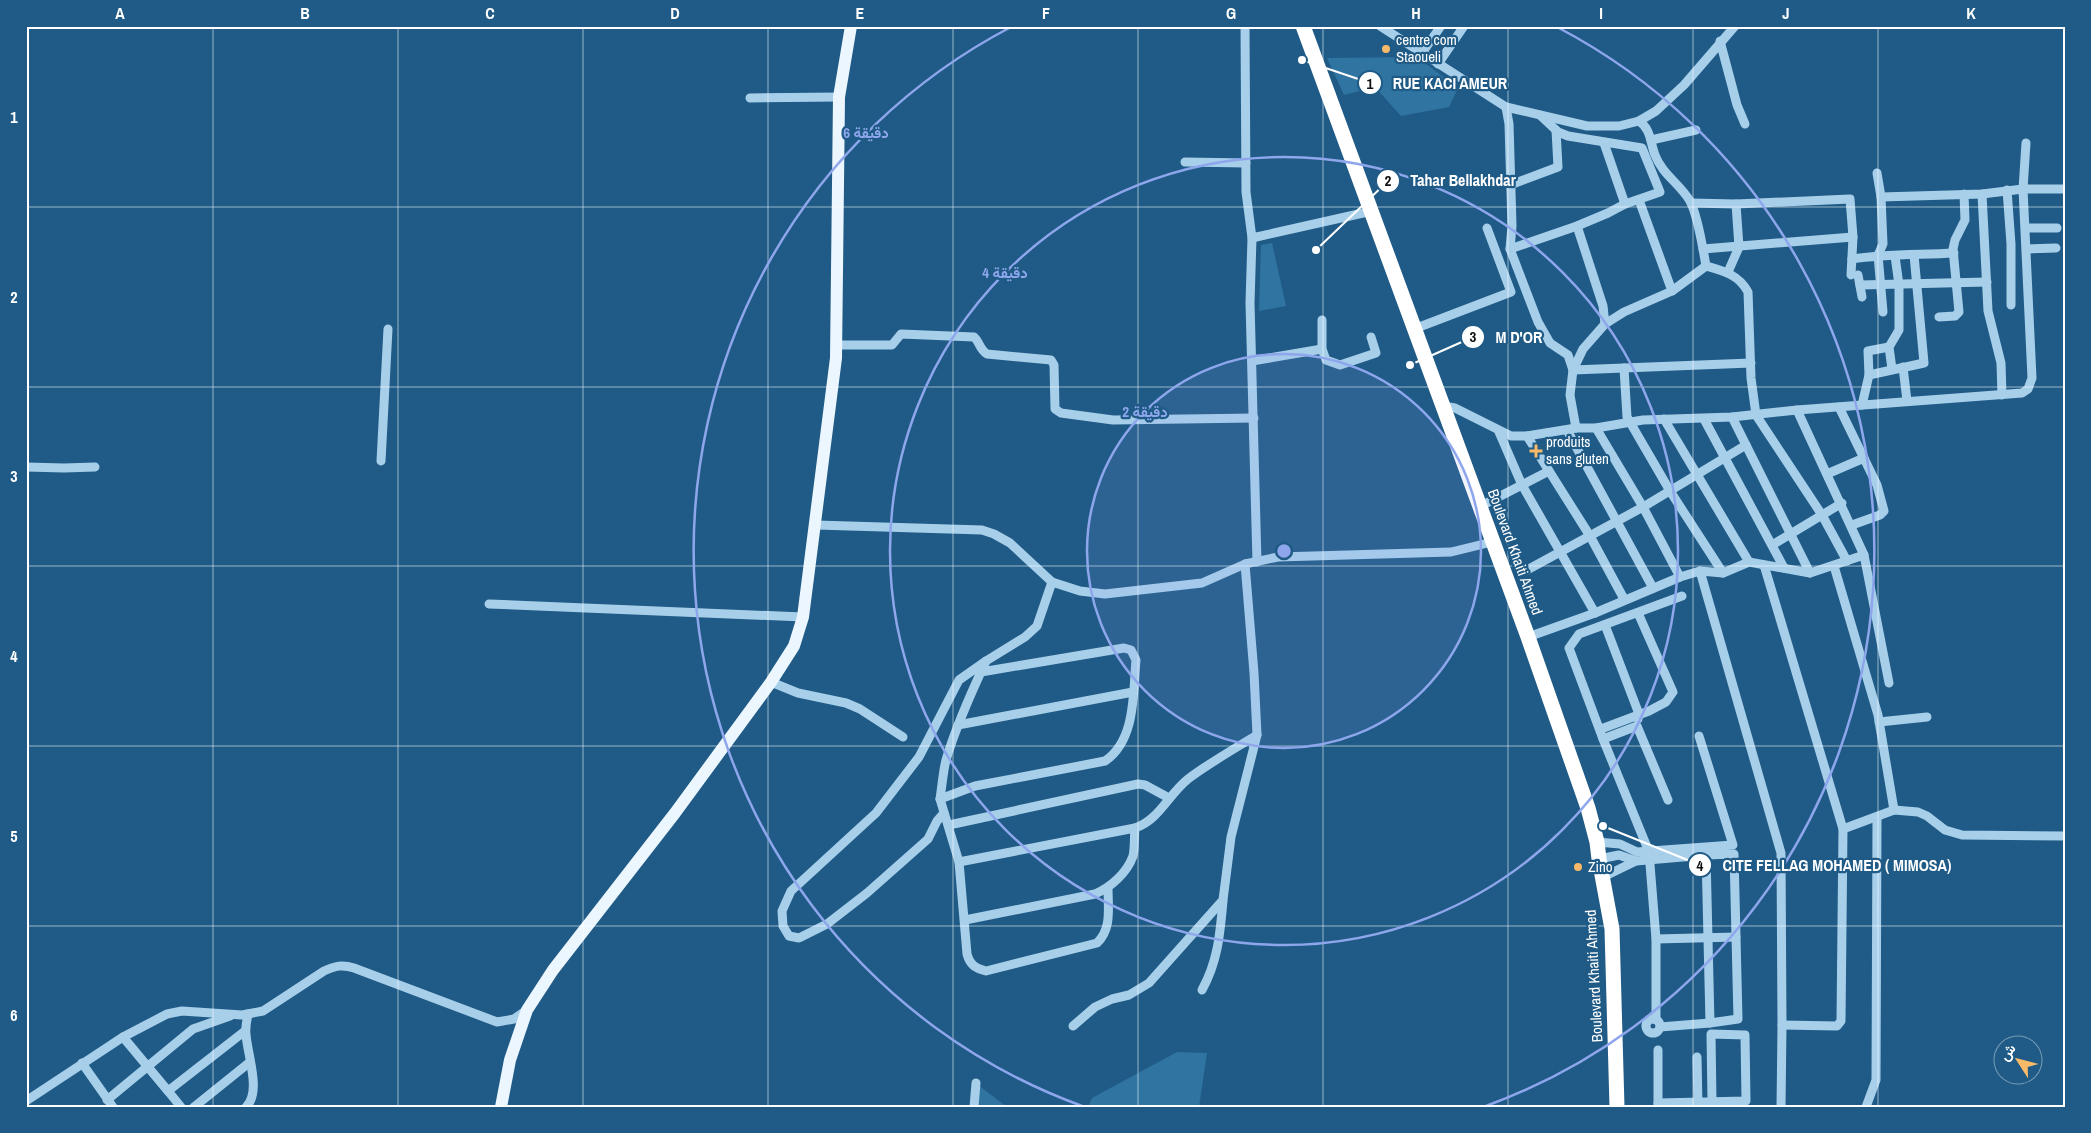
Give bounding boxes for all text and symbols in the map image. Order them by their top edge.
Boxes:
text: A [115,2,125,24]
text: B [300,2,310,24]
text: C [485,2,495,24]
text: D [670,2,680,24]
text: E [856,2,865,24]
text: F [1042,2,1050,24]
text: G [1226,2,1236,24]
text: H [1411,2,1421,24]
text: I [1599,2,1603,24]
text: J [1782,2,1790,24]
text: K [1966,2,1976,24]
place label: centre com Staoueli [1396,29,1457,67]
marker: centre com Staoueli [1380,43,1392,55]
callout: RUE KACI AMEUR [1357,68,1517,99]
text: RUE KACI AMEUR [1393,72,1508,94]
text: 1 [1367,73,1374,94]
text: 1 [10,106,18,128]
text: 6 دقيقة [843,122,889,143]
callout: Tahar Bellakhdar [1375,165,1526,196]
text: Tahar Bellakhdar [1410,169,1517,191]
text: 2 [1385,170,1392,191]
text: 4 دقيقة [982,262,1028,283]
text: 2 [10,286,18,308]
callout: M D'OR [1461,321,1553,352]
text: 3 [1470,326,1477,347]
text: M D'OR [1496,326,1543,348]
text: 2 دقيقة [1122,401,1168,422]
place label: produits sans gluten [1546,431,1609,469]
marker: produits sans gluten [1530,445,1542,457]
text: 3 [10,465,18,487]
street label: Boulevard Khaiti Ahmed [1483,486,1548,618]
centre of rings [1275,542,1293,560]
text: 4 [10,645,18,667]
text: 5 [10,825,18,847]
callout: CITE FELLAG MOHAMED ( MIMOSA) [1688,850,1961,881]
text: CITE FELLAG MOHAMED ( MIMOSA) [1723,854,1951,876]
text: 4 [1697,855,1704,876]
place label: Zino [1588,856,1613,877]
marker: Zino [1572,861,1584,873]
street label: Boulevard Khaiti Ahmed [1580,909,1607,1043]
text: 6 [10,1004,18,1026]
north arrow [1994,1036,2044,1086]
text: ش [1995,1040,2020,1064]

